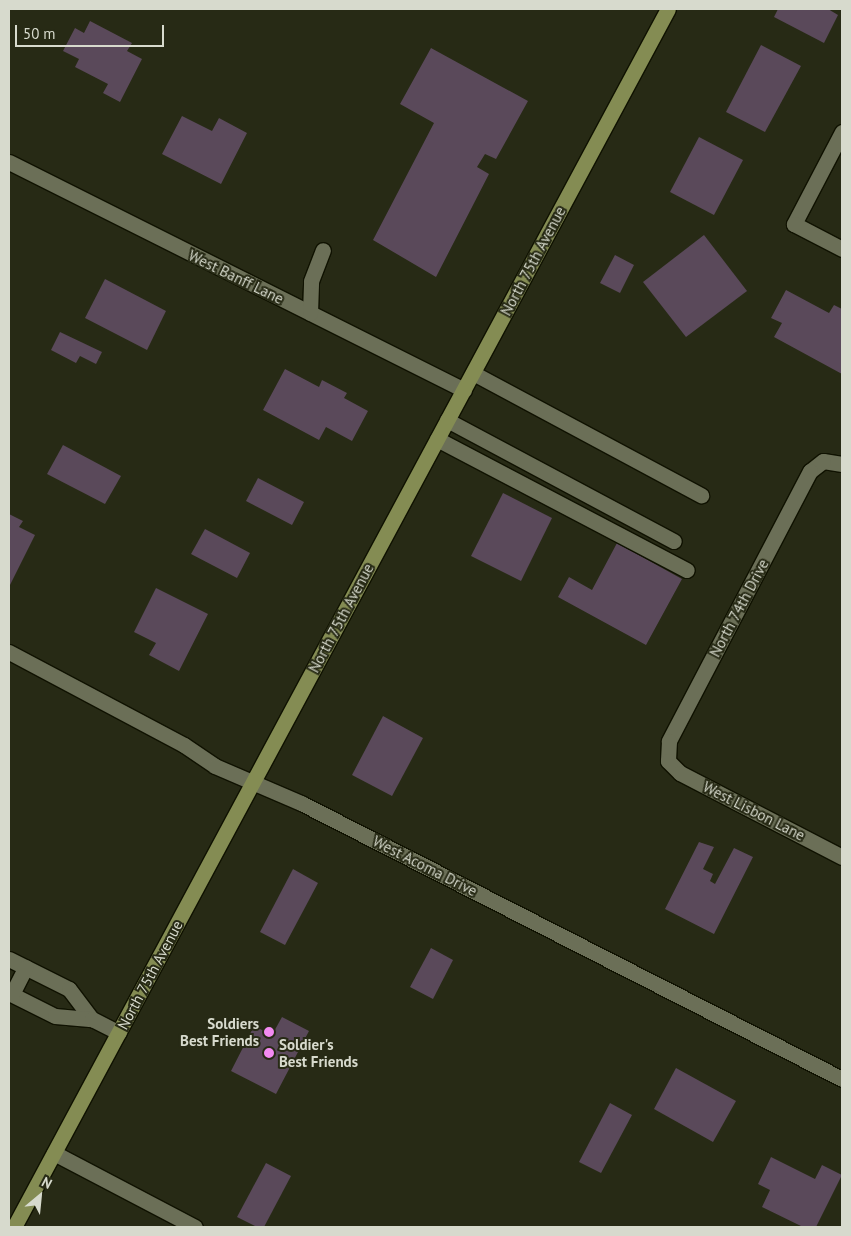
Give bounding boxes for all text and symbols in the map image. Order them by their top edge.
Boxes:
scale bar [18,15,166,47]
text: 50 m [23,24,56,43]
street label: North 75th Avenue [497,203,569,319]
street label: West Banff Lane [186,246,286,308]
street label: North 74th Drive [706,556,772,660]
street label: North 75th Avenue [305,560,377,676]
street label: West Lisbon Lane [700,778,808,844]
street label: West Acoma Drive [370,832,480,900]
street label: North 75th Avenue [114,917,186,1033]
place label: Soldiers Best Friends [180,1014,259,1049]
marker: Soldiers Best Friends [263,1026,275,1038]
place label: Soldier's Best Friends [279,1035,358,1070]
marker: Soldier's Best Friends [263,1047,275,1059]
north arrow [15,1171,65,1221]
text: N [39,1173,55,1193]

